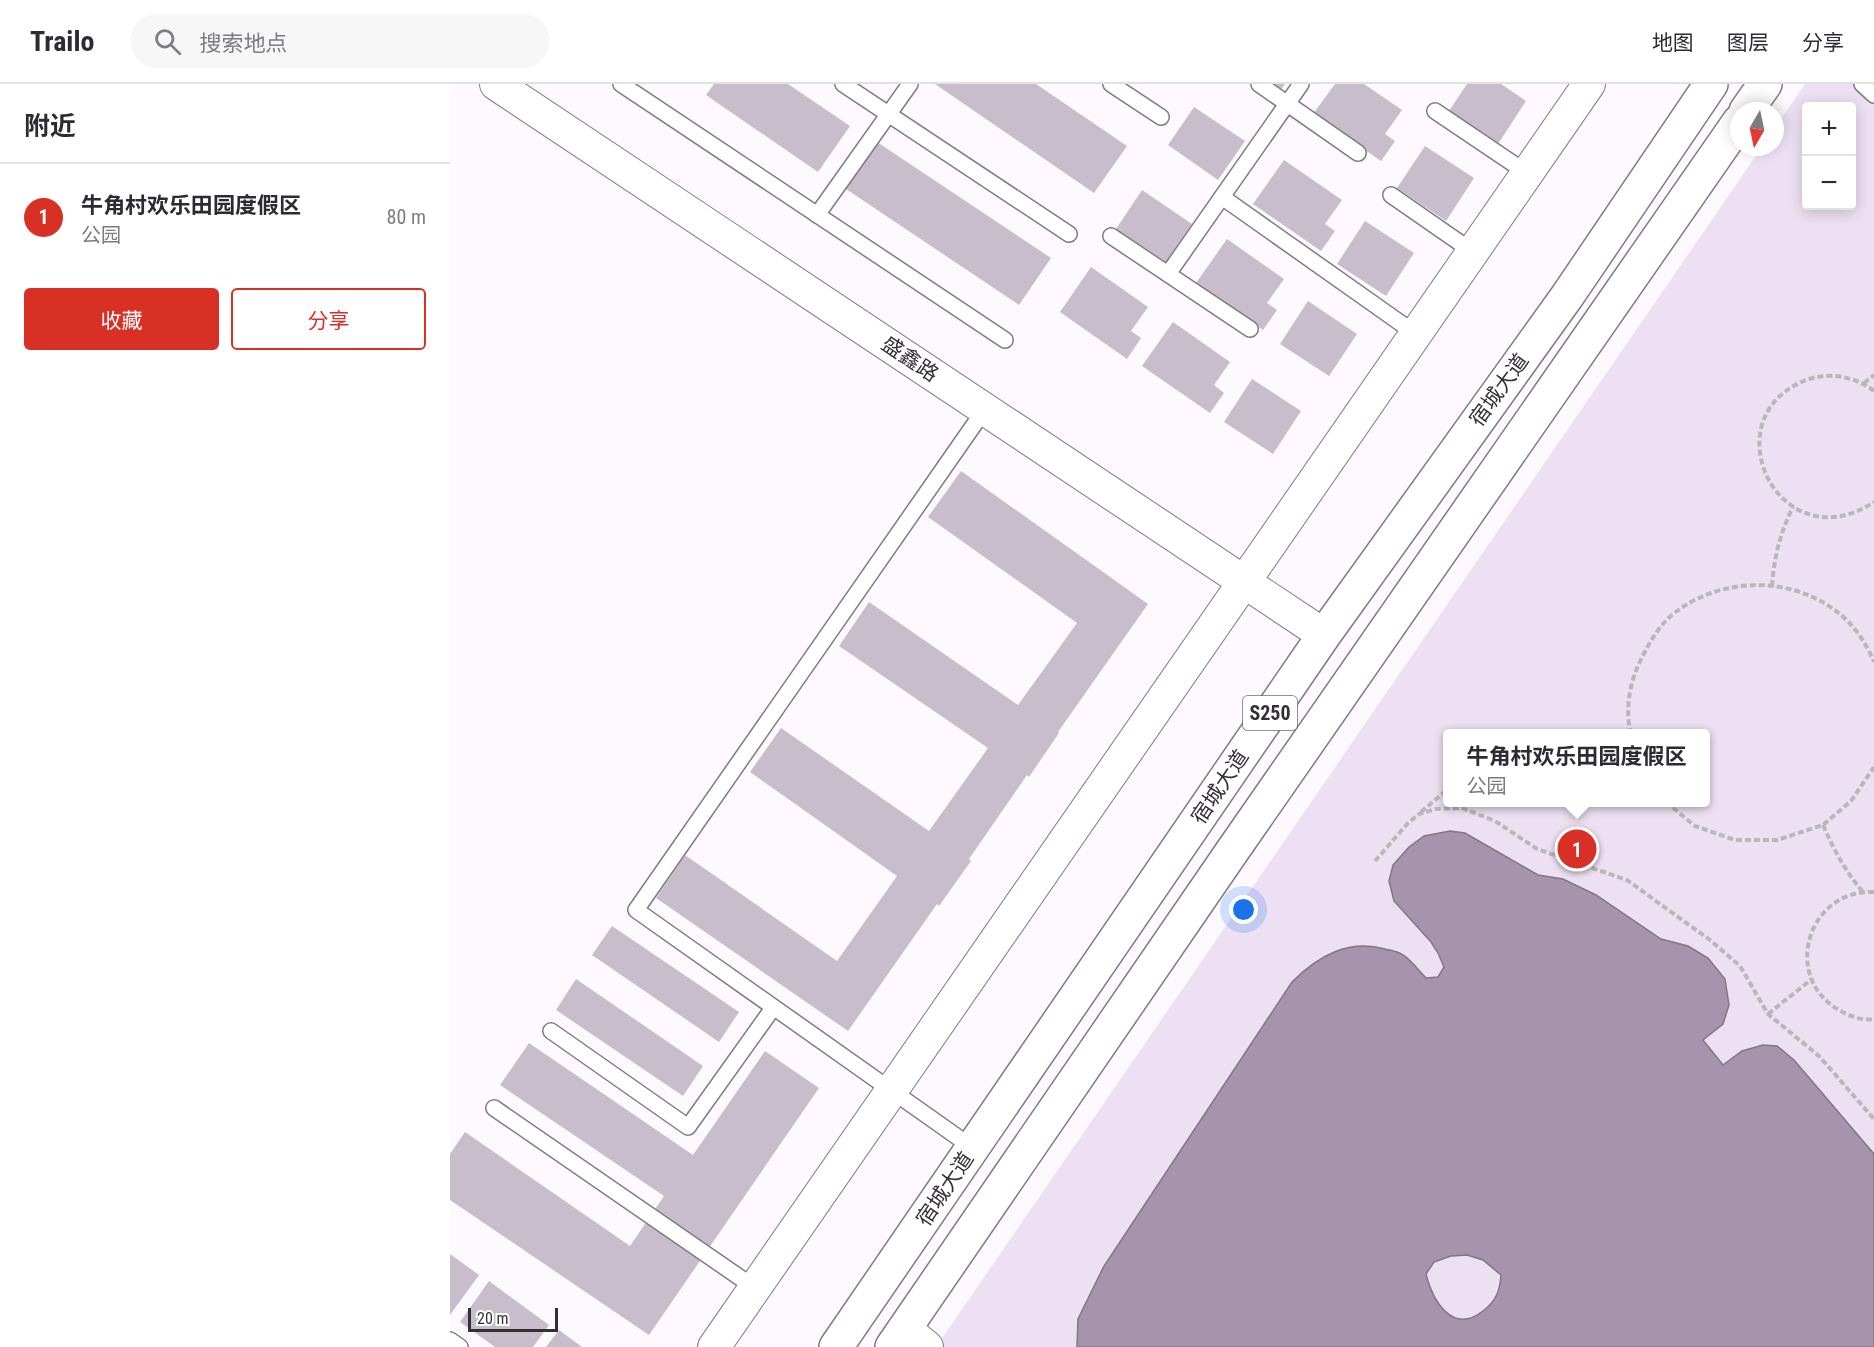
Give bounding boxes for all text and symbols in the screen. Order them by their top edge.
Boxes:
search box [130,14,550,68]
text: Trailo [30,25,94,58]
icon: search [151,25,184,58]
text: 搜索地点 [199,31,287,56]
text: 地图 [1652,31,1694,55]
text: 图层 [1727,31,1769,55]
text: 分享 [1802,31,1844,55]
north arrow [1730,102,1784,156]
map controls [1802,102,1856,210]
button: + [1802,102,1856,156]
text: 附近 [24,111,76,141]
button: − [1802,156,1856,210]
text: 牛角村欢乐田园度假区 [81,193,301,218]
text: 1 [38,205,49,229]
text: 80 m [387,205,426,229]
text: 公园 [81,223,121,247]
button: 收藏 [24,288,219,350]
button: 分享 [231,288,426,350]
street label: 盛鑫路 [877,331,943,387]
street label: 宿城大道 [1465,349,1533,431]
road number: S250 [1243,696,1297,730]
popup [1443,729,1710,807]
text: 牛角村欢乐田园度假区 [1466,744,1687,769]
street label: 宿城大道 [1187,745,1253,829]
text: 公园 [1466,774,1506,798]
pin: 1 [1558,826,1596,872]
your location [1229,895,1258,924]
street label: 宿城大道 [912,1147,978,1231]
scale bar [468,1305,558,1332]
text: 20 m [477,1309,509,1328]

